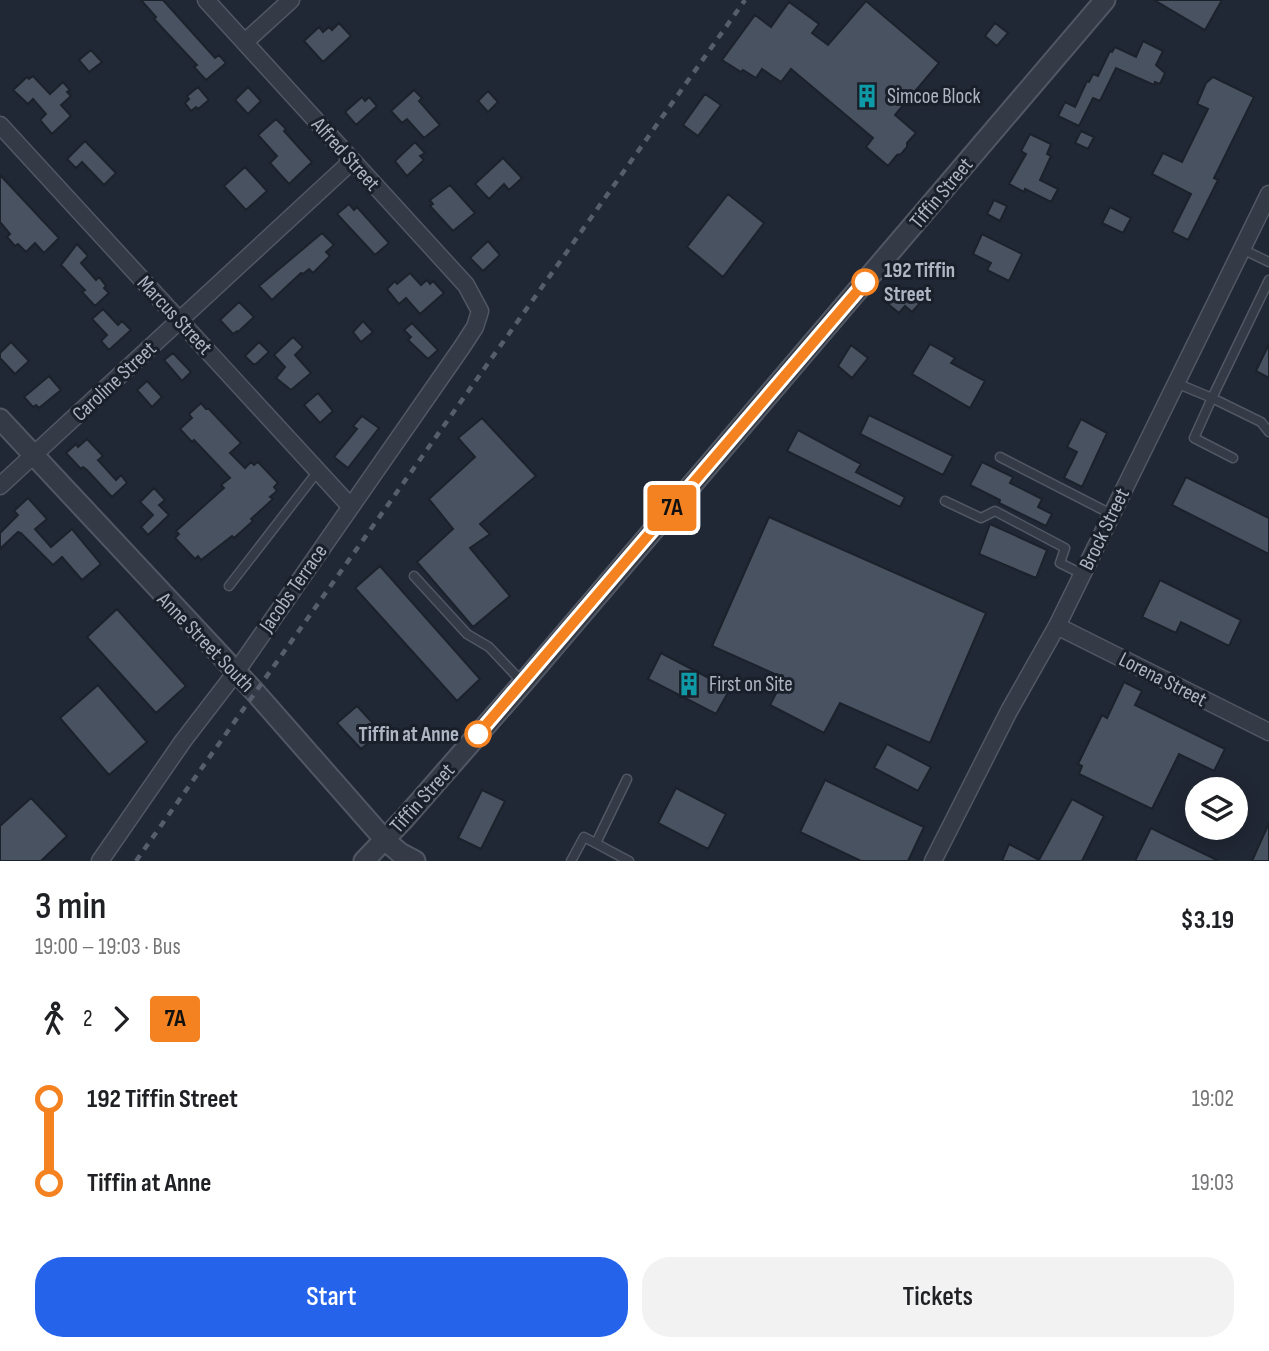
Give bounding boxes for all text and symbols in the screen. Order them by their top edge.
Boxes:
building icon: Simcoe Block [853,82,881,110]
place label: Simcoe Block [887,84,981,109]
street label: Alfred Street [306,112,385,196]
street label: Tiffin Street [904,153,978,234]
place label: 192 Tiffin Street [884,258,955,307]
marker: 192 Tiffin Street [852,269,878,295]
street label: Marcus Street [132,271,217,360]
street label: Caroline Street [67,336,162,427]
street label: Brock Street [1074,484,1135,574]
line badge: 7A [640,485,704,531]
text: 7A [661,493,683,522]
street label: Jacobs Terrace [254,540,333,638]
street label: Anne Street South [151,587,259,697]
street label: Lorena Street [1115,647,1211,712]
building icon: First on Site [675,670,703,698]
place label: First on Site [709,672,793,697]
marker: Tiffin at Anne [465,721,491,747]
place label: Tiffin at Anne [359,722,459,747]
street label: Tiffin Street [385,758,460,838]
map controls [1185,777,1248,840]
button: layers [1185,777,1248,840]
text: 3 min [35,884,106,929]
text: $3.19 [1180,905,1234,936]
text: 19:00 – 19:03 · Bus [35,933,181,961]
icon: walk [35,1000,73,1038]
icon: forward [102,1000,140,1038]
text: 7A [164,1004,186,1033]
text: 2 [83,1005,92,1033]
text: 192 Tiffin Street [87,1084,238,1115]
text: 19:02 [1192,1085,1234,1113]
text: Tiffin at Anne [87,1168,211,1199]
text: 19:03 [1192,1169,1234,1197]
button: Start [35,1257,628,1337]
button: Tickets [642,1257,1234,1337]

